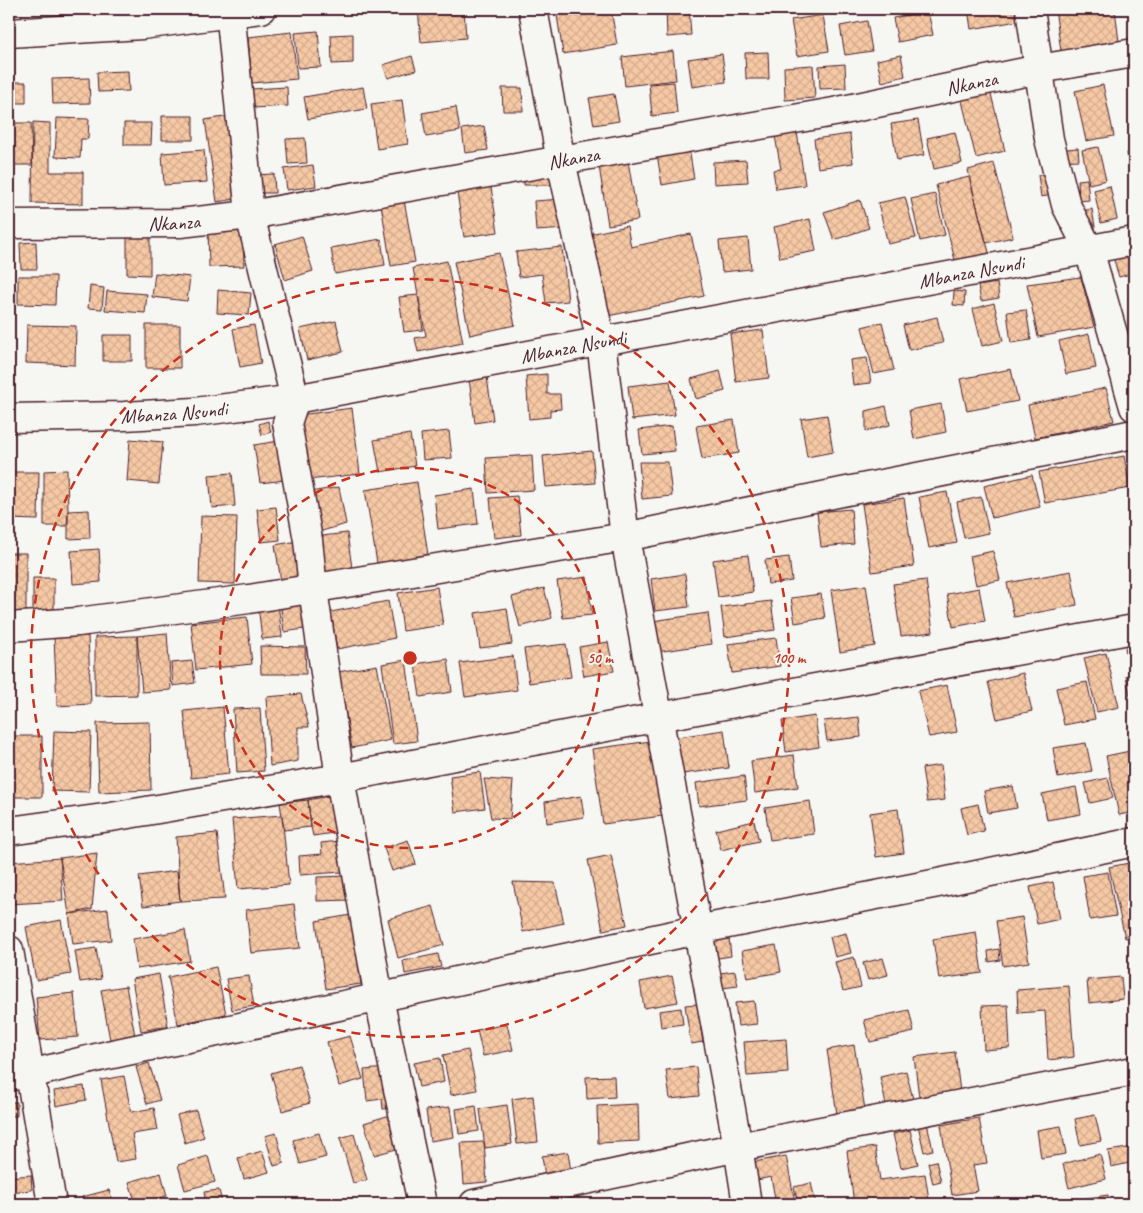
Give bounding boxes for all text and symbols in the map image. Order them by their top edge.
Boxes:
street label: Nkanza [944,66,1001,101]
street label: Nkanza [546,141,603,175]
street label: Nkanza [148,209,203,236]
street label: Mbanza Nsundi [916,250,1028,294]
street label: Mbanza Nsundi [518,325,630,369]
street label: Mbanza Nsundi [120,396,231,429]
centre of rings [401,649,419,667]
text: 50 m [587,649,614,668]
text: 100 m [773,649,807,668]

